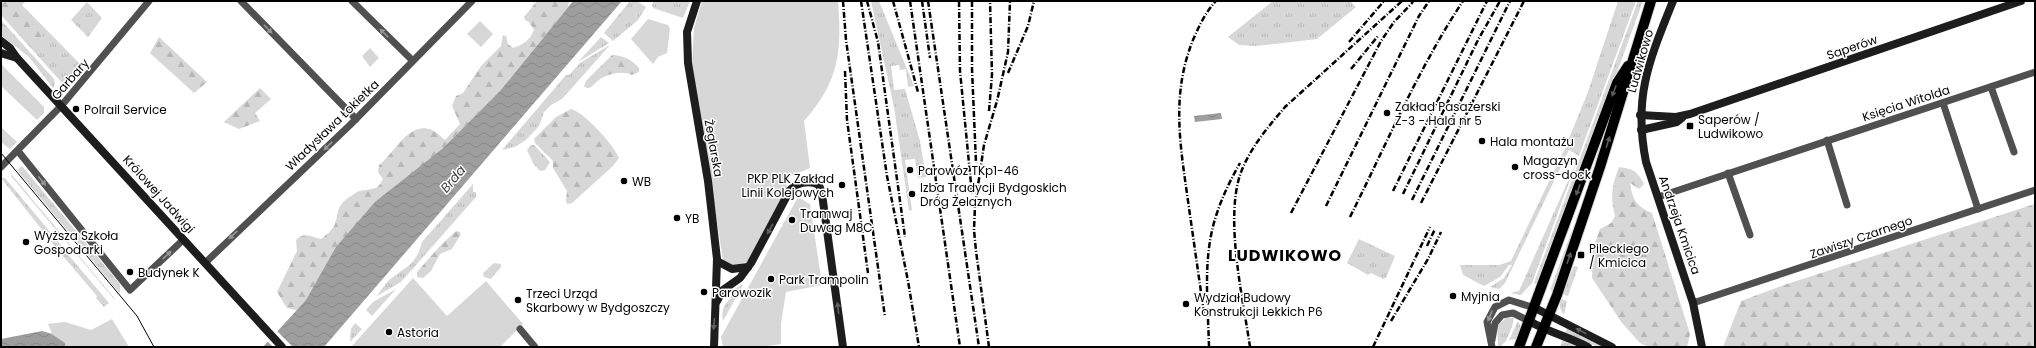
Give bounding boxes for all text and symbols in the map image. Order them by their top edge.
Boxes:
one-way arrow [263,24,273,34]
street label: Ludwikowo [1623,27,1657,95]
one-way arrow [379,28,389,38]
street label: Saperów [1824,30,1880,64]
street label: Garbary [47,55,93,103]
street label: Władysława Łokietka [281,76,383,174]
street label: Księcia Witolda [1860,81,1952,125]
one-way arrow [1611,85,1617,97]
place label: Zakład Pasażerski Z-3 - Hala nr 5 [1395,98,1500,129]
place label: Polrail Service [84,101,167,118]
marker: Polrail Service [71,104,81,114]
marker: Zakład Pasażerski Z-3 - Hala nr 5 [1382,108,1392,118]
place label: Saperów / Ludwikowo [1698,111,1763,142]
street label: Żeglarska [701,118,727,178]
marker: Saperów / Ludwikowo [1685,121,1695,131]
place label: Hala montażu [1490,133,1574,150]
one-way arrow [1605,135,1611,147]
marker: Hala montażu [1477,136,1487,146]
one-way arrow [323,141,333,151]
street label: Królowej Jadwigi [119,151,199,237]
place label: Magazyn cross-dock [1523,152,1592,183]
water label: Brda [436,161,470,197]
place label: Parowóz TKp1-46 [918,162,1019,179]
marker: Magazyn cross-dock [1510,162,1520,172]
marker: Parowóz TKp1-46 [905,165,915,175]
place label: PKP PLK Zakład Linii Kolejowych [742,170,834,201]
place label: WB [632,173,651,190]
street label: Andrzeja Kmicica [1655,173,1705,277]
one-way arrow [38,176,47,187]
marker: WB [619,176,629,186]
place label: Izba Tradycji Bydgoskich Dróg Żelaznych [920,179,1067,210]
marker: PKP PLK Zakład Linii Kolejowych [837,180,847,190]
one-way arrow [1574,184,1580,196]
marker: Izba Tradycji Bydgoskich Dróg Żelaznych [907,189,917,199]
place label: Tramwaj Duwag M8C [800,205,873,236]
place label: YB [685,210,699,227]
street label: Zawiszy Czarnego [1807,211,1915,263]
marker: YB [672,213,682,223]
marker: Tramwaj Duwag M8C [787,215,797,225]
one-way arrow [767,223,774,235]
place label: Wyższa Szkoła Gospodarki [34,227,118,258]
one-way arrow [228,231,238,240]
marker: Wyższa Szkoła Gospodarki [21,237,31,247]
place label: Pileckiego / Kmicica [1589,240,1649,271]
district label: LUDWIKOWO [1228,244,1342,267]
one-way arrow [162,250,172,260]
marker: Pileckiego / Kmicica [1576,250,1586,260]
one-way arrow [1566,252,1572,264]
place label: Budynek K [138,264,200,281]
marker: Budynek K [125,267,135,277]
place label: Park Trampolin [779,271,869,288]
marker: Park Trampolin [766,274,776,284]
place label: Parowozik [712,284,772,301]
place label: Trzeci Urząd Skarbowy w Bydgoszczy [526,285,670,316]
marker: Parowozik [699,287,709,297]
place label: Myjnia [1461,288,1500,305]
place label: Wydział Budowy Konstrukcji Lekkich P6 [1194,289,1323,320]
marker: Myjnia [1448,291,1458,301]
marker: Trzeci Urząd Skarbowy w Bydgoszczy [513,295,523,305]
marker: Wydział Budowy Konstrukcji Lekkich P6 [1181,299,1191,309]
one-way arrow [835,302,841,314]
one-way arrow [1487,310,1493,321]
one-way arrow [711,318,718,330]
place label: Astoria [397,324,439,341]
marker: Astoria [384,327,394,337]
one-way arrow [1575,327,1587,334]

